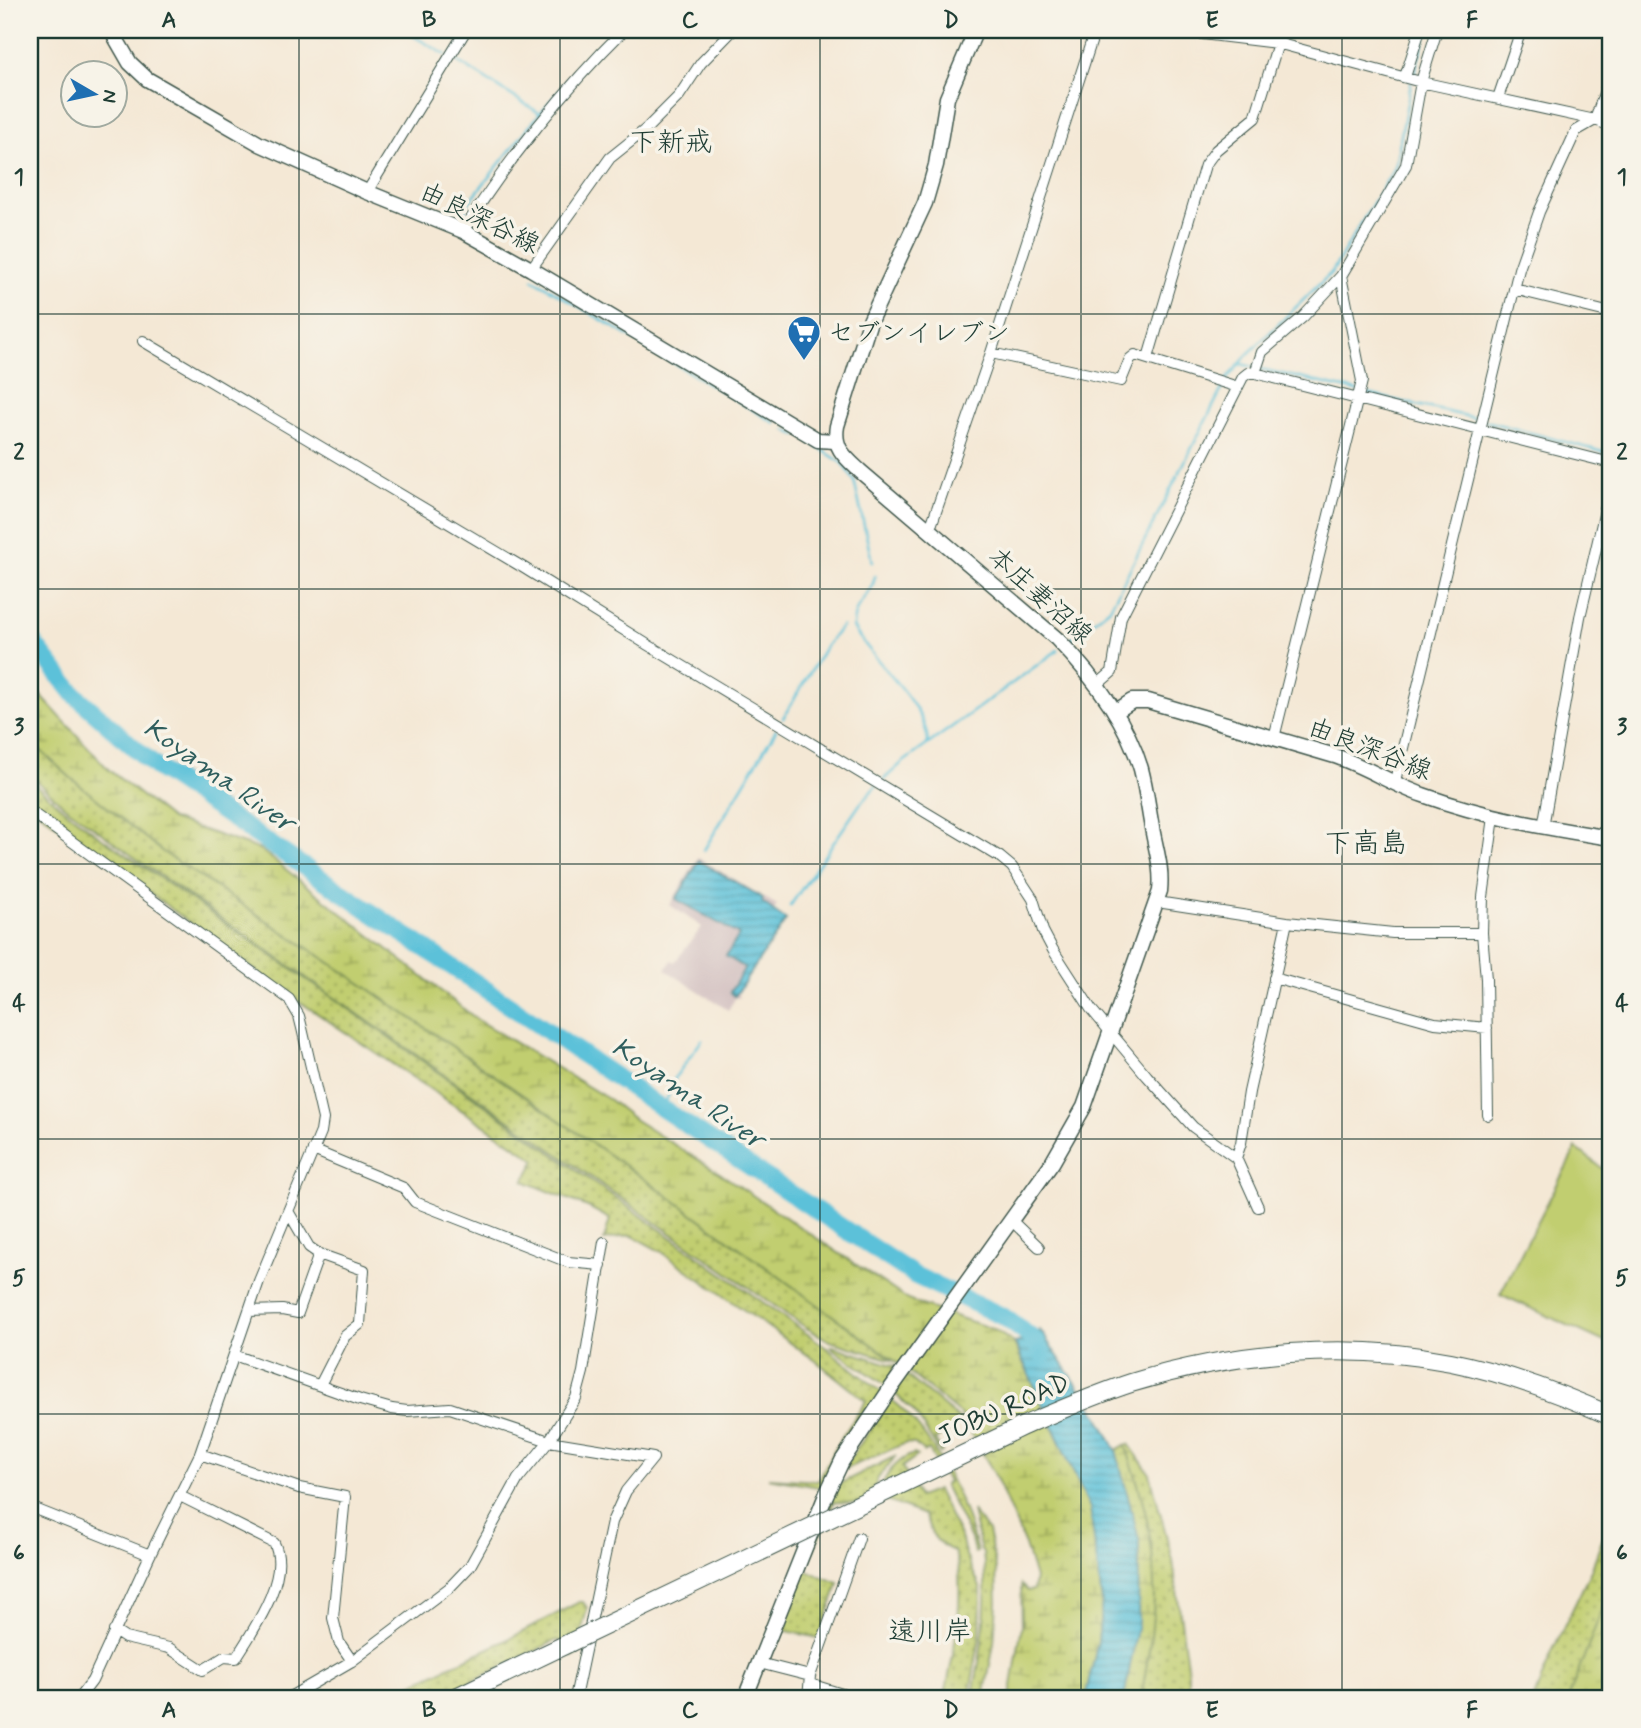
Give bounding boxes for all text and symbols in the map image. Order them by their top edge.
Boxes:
text: A [161,6,177,36]
text: B [422,6,437,36]
text: C [682,6,699,36]
text: D [943,6,959,36]
text: E [1205,6,1219,36]
text: F [1466,6,1478,36]
north arrow [60,60,130,130]
text: N [96,88,123,105]
district label: 下新戒 [629,125,713,162]
text: 1 [14,163,24,193]
text: 1 [1617,163,1627,193]
street label: 由良深谷線 [413,175,545,263]
supermarket icon: セブンイレブン [785,313,823,362]
place label: セブンイレブン [828,317,1010,351]
text: 2 [13,438,25,468]
text: 2 [1616,438,1628,468]
street label: 本庄妻沼線 [980,540,1099,653]
water label: Koyama River [136,710,305,844]
street label: 由良深谷線 [1303,711,1436,789]
text: 3 [14,713,25,743]
text: 3 [1617,713,1628,743]
district label: 下高島 [1324,826,1408,863]
text: 4 [12,989,26,1019]
text: 4 [1615,989,1629,1019]
water label: Koyama River [604,1029,774,1161]
text: 5 [12,1264,26,1294]
text: 5 [1615,1264,1629,1294]
street label: JOBU ROAD [933,1366,1075,1454]
text: 6 [13,1539,25,1569]
text: 6 [1616,1539,1628,1569]
district label: 遠川岸 [888,1614,972,1651]
text: A [161,1696,177,1726]
text: B [422,1696,437,1726]
text: C [682,1696,699,1726]
text: D [943,1696,959,1726]
text: E [1205,1696,1219,1726]
text: F [1466,1696,1478,1726]

